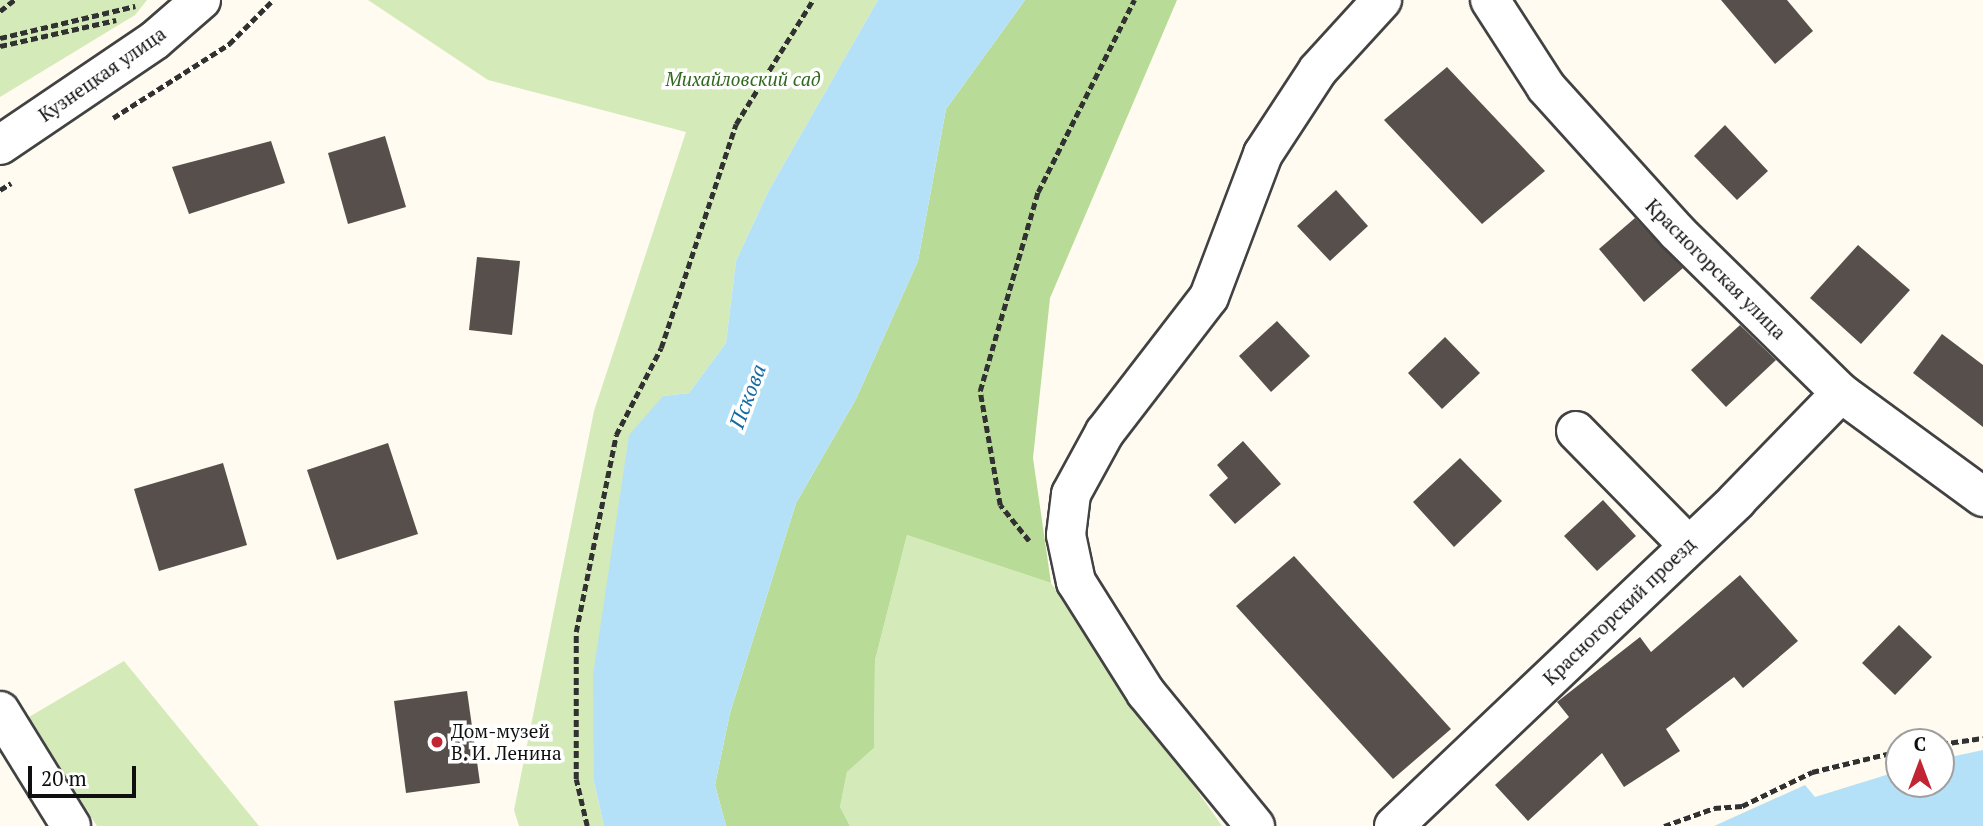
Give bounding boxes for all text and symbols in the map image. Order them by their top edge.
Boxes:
street label: Кузнецкая улица [34,22,170,126]
park label: Михайловский сад [666,68,820,90]
street label: Красногорская улица [1641,194,1791,344]
water label: Пскова [723,360,771,432]
street label: Красногорский проезд [1538,533,1700,689]
place label: Дом-музей В. И. Ленина [451,720,563,764]
north arrow [1885,728,1955,798]
text: С [1914,731,1926,756]
marker: Дом-музей В. И. Ленина [429,734,445,750]
scale bar [32,752,140,796]
text: 20 m [41,764,87,792]

